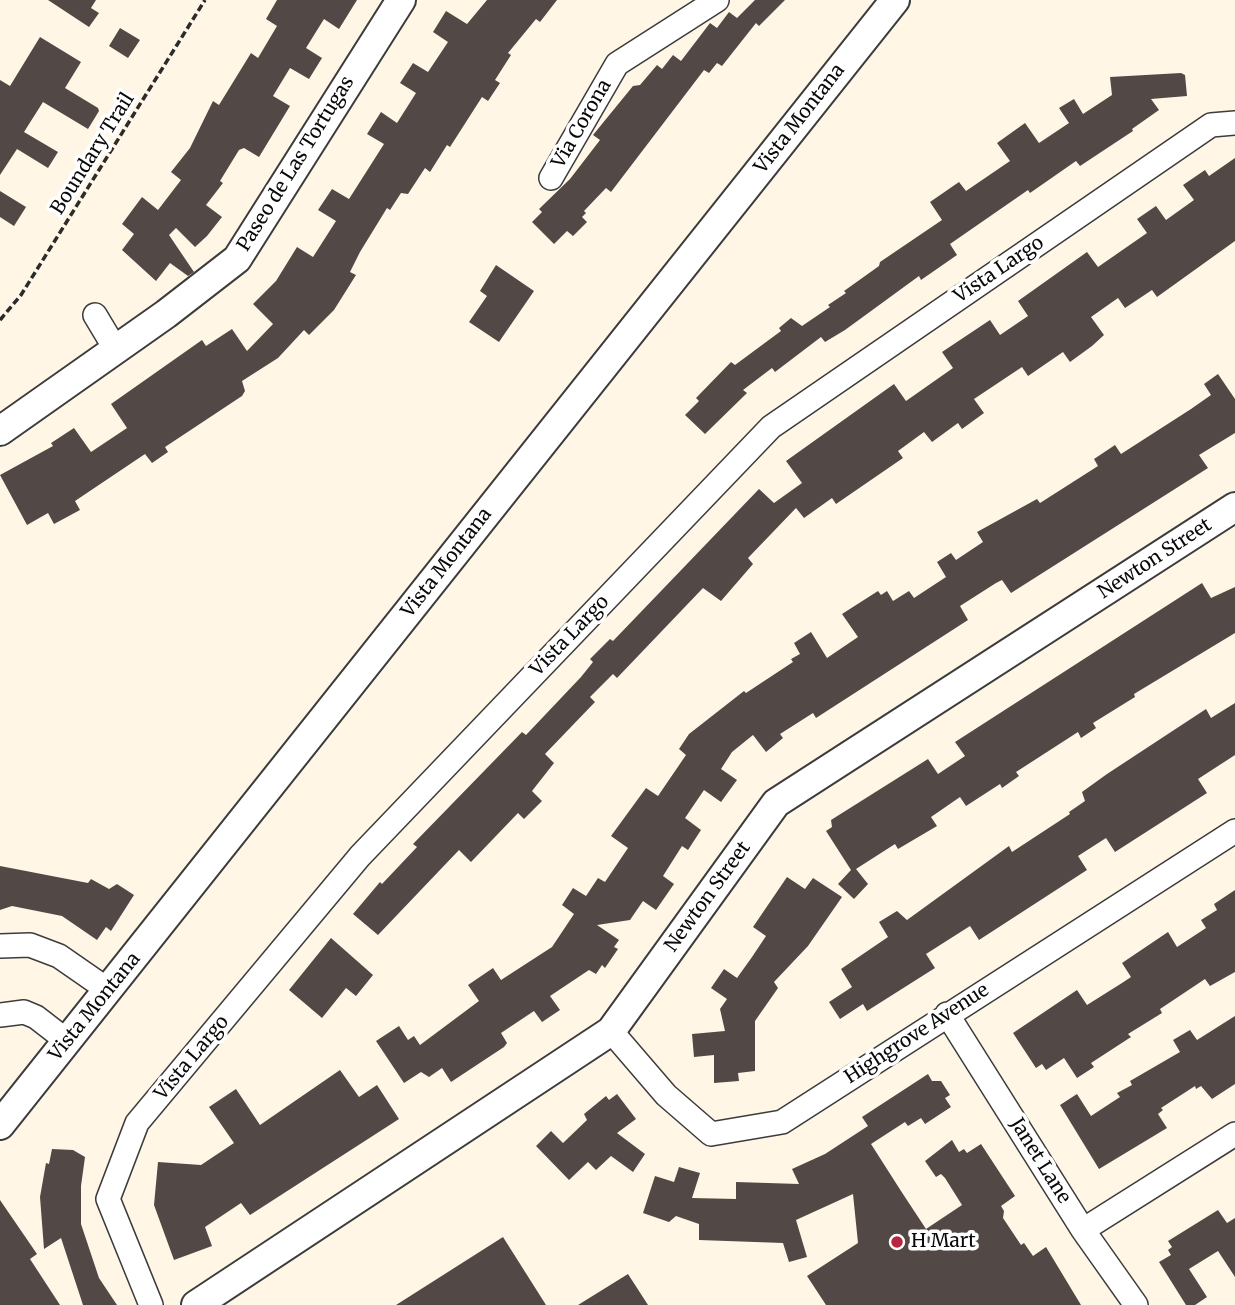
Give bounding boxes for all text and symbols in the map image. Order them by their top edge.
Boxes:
street label: Vista Montana [750,60,850,178]
street label: Paseo de Las Tortugas [233,72,359,256]
street label: Via Corona [548,76,616,172]
street label: Boundary Trail [47,89,139,219]
street label: Vista Largo [950,232,1048,308]
street label: Vista Montana [397,504,497,622]
street label: Newton Street [1094,514,1216,604]
street label: Vista Largo [526,591,614,681]
street label: Newton Street [660,837,756,957]
street label: Vista Montana [44,948,146,1066]
street label: Highgrove Avenue [841,979,993,1089]
street label: Vista Largo [150,1011,234,1105]
street label: Janet Lane [1005,1114,1075,1208]
place label: H Mart [911,1231,976,1253]
marker: H Mart [889,1234,905,1250]

